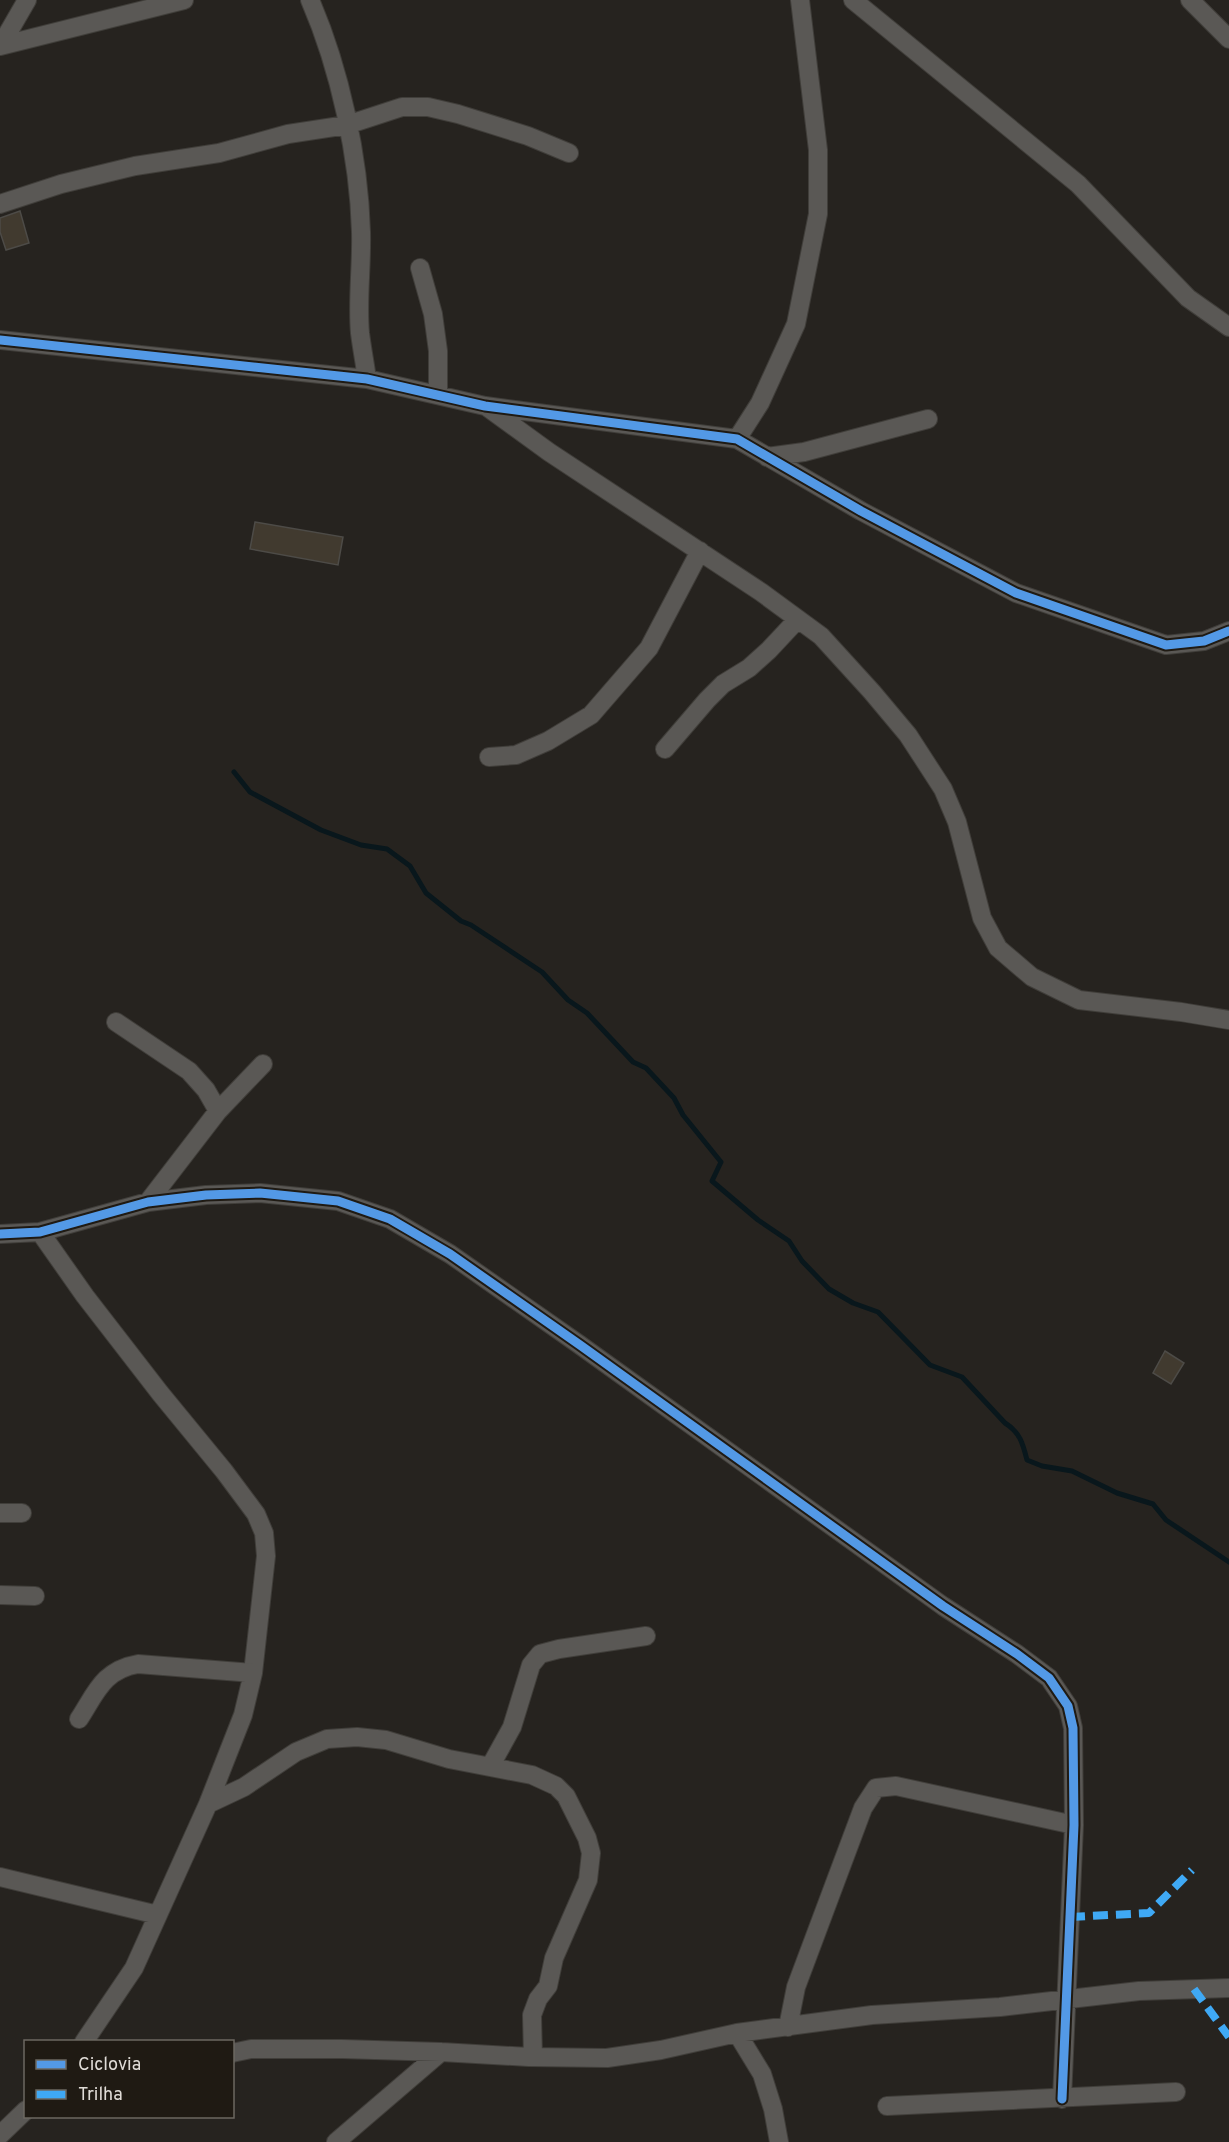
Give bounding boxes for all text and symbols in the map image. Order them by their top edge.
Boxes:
legend [24,2040,234,2118]
text: Ciclovia [78,2054,141,2077]
text: Trilha [78,2084,123,2107]

